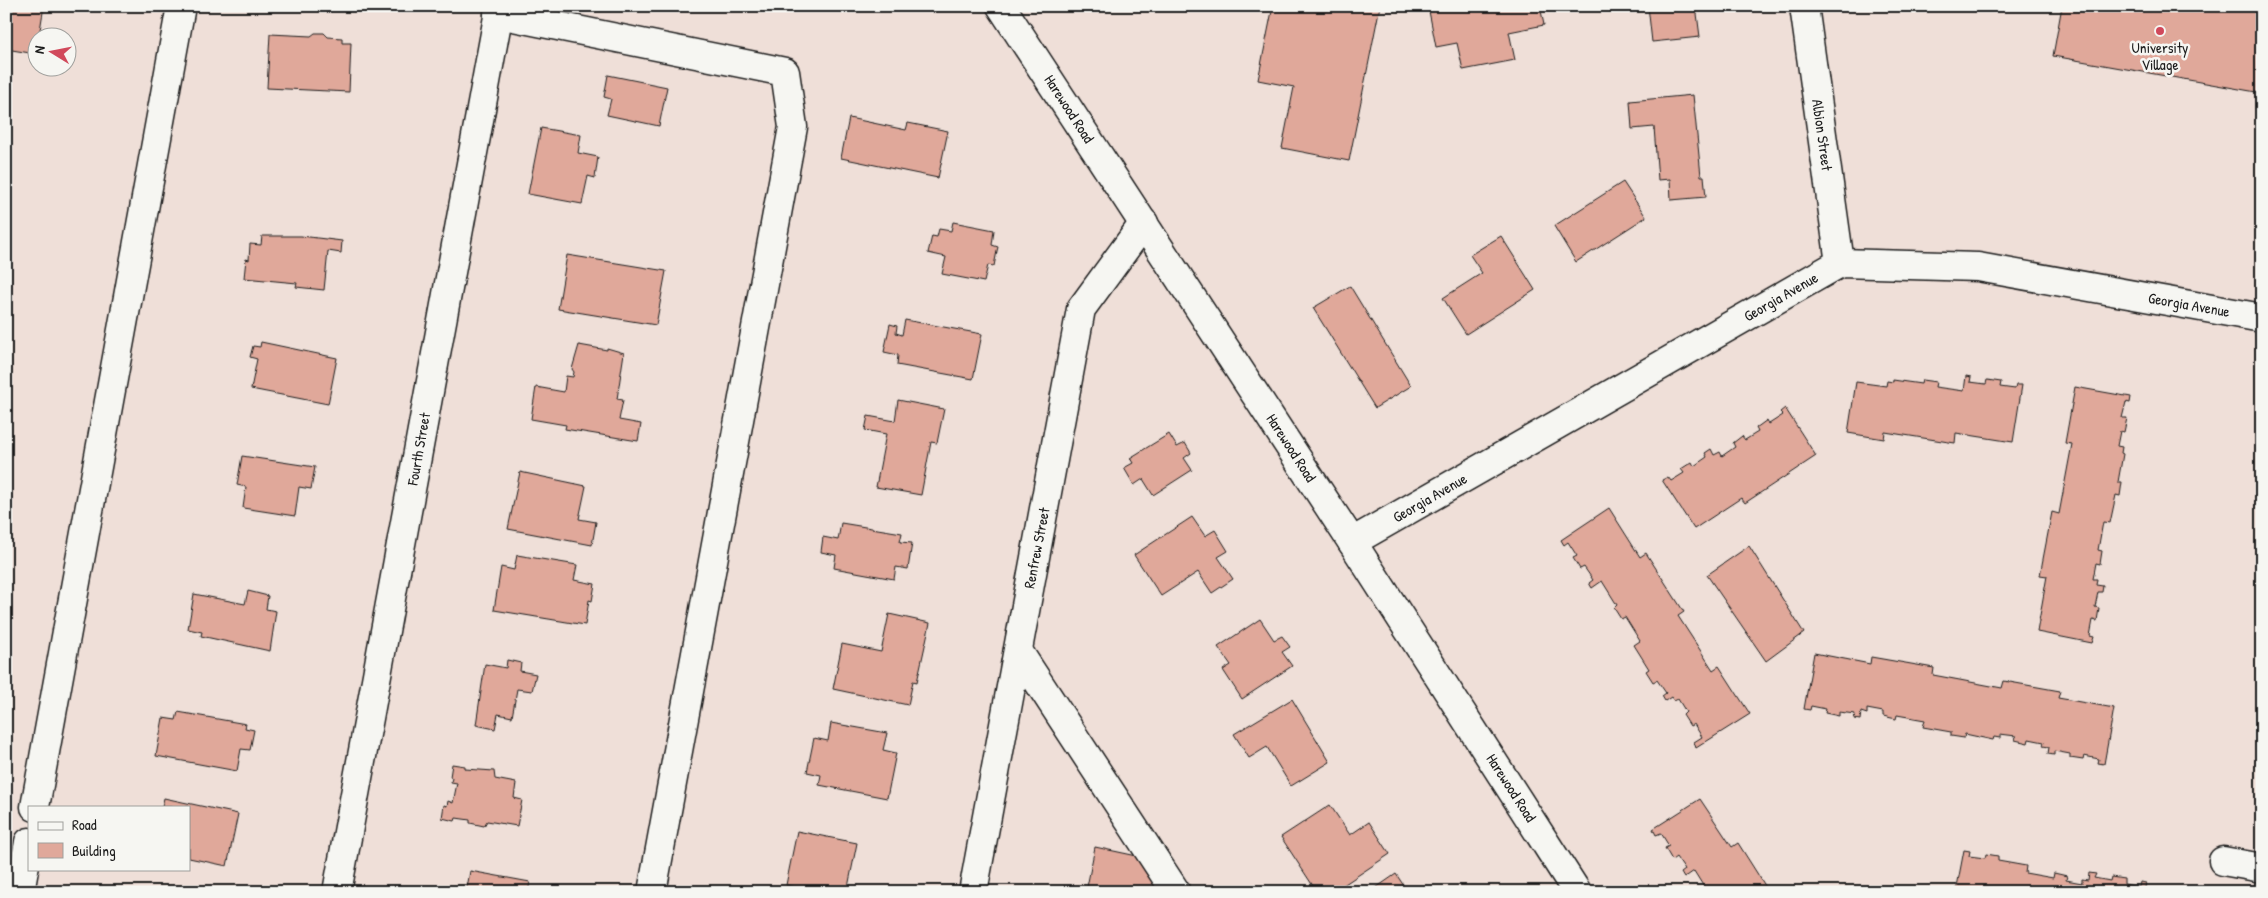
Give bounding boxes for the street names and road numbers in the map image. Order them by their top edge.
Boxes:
street label: Harewood Road [1039,70,1099,147]
street label: Albion Street [1807,98,1838,173]
street label: Georgia Avenue [1740,267,1822,326]
street label: Georgia Avenue [2147,287,2232,322]
street label: Harewood Road [1261,409,1321,486]
street label: Fourth Street [402,410,435,488]
street label: Georgia Avenue [1389,468,1471,527]
street label: Renfrew Street [1018,505,1055,590]
street label: Harewood Road [1481,749,1541,826]

